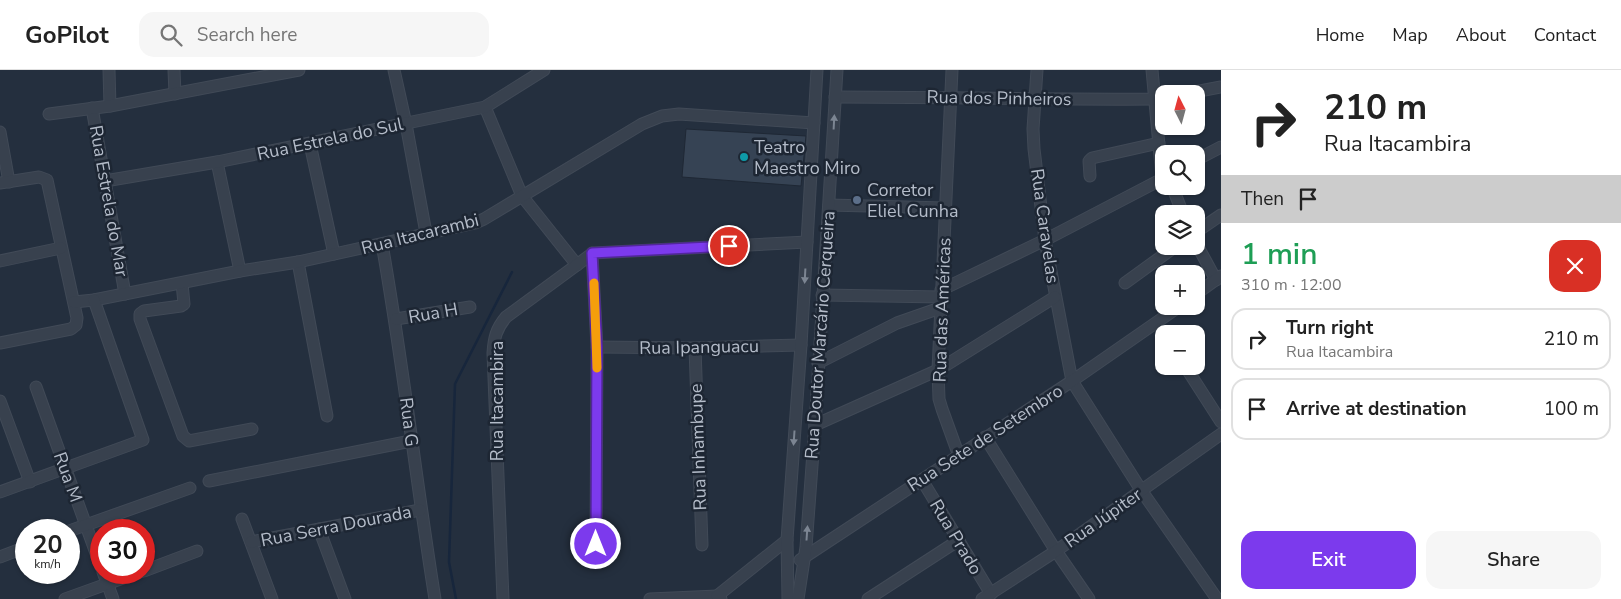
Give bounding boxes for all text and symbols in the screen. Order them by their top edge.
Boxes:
search box [139,12,489,57]
text: GoPilot [25,19,109,51]
icon: search [157,21,185,49]
text: Search here [197,22,297,48]
text: Home [1316,23,1364,47]
text: Map [1392,23,1428,47]
text: About [1456,23,1506,47]
text: Contact [1534,23,1596,47]
text: 210 m [1324,84,1427,131]
street label: Rua dos Pinheiros [926,85,1072,111]
north arrow [1155,85,1205,135]
map controls [1155,85,1205,375]
icon: right [1241,90,1306,155]
street label: Rua Estrela do Sul [255,112,406,166]
one-way arrow [830,114,838,130]
street label: Rua Estrela do Mar [84,123,134,279]
text: Rua Itacambira [1324,129,1471,159]
place label: Teatro Maestro Miro [754,135,860,180]
button: search [1155,145,1205,195]
marker: Teatro Maestro Miro [738,151,750,163]
street label: Rua Caravelas [1025,167,1065,285]
place label: Corretor Eliel Cunha [867,178,959,223]
icon: arrive [1294,185,1322,213]
text: Then [1241,186,1284,212]
marker: Corretor Eliel Cunha [851,194,863,206]
button: layers [1155,205,1205,255]
street label: Rua Itacarambi [359,208,481,260]
street label: Rua Doutor Marcário Cerqueira [799,210,841,460]
pin [708,225,750,267]
icon: arrive [715,232,743,260]
text: 1 min [1241,234,1317,275]
street label: Rua das Américas [927,237,957,383]
button: close [1549,240,1601,292]
button: + [1155,265,1205,315]
one-way arrow [800,268,808,284]
text: 310 m · 12:00 [1241,274,1342,296]
street label: Rua H [406,297,460,329]
text: Turn right [1286,315,1373,341]
button: − [1155,325,1205,375]
icon: right [1243,325,1271,353]
text: 210 m [1544,326,1599,352]
street label: Rua Ipanguacu [639,334,759,360]
street label: Rua Itacambira [485,341,509,461]
text: Rua Itacambira [1286,341,1393,363]
street label: Rua Sete de Setembro [903,379,1067,497]
street label: Rua Inhambupe [684,383,712,511]
icon: arrive [1243,395,1271,423]
street label: Rua G [394,396,424,448]
text: Arrive at destination [1286,396,1467,422]
text: 100 m [1544,396,1599,422]
one-way arrow [790,430,798,446]
street label: Rua M [48,449,88,505]
street label: Rua Júpiter [1060,482,1147,553]
street label: Rua Prado [924,495,988,579]
street label: Rua Serra Dourada [258,500,414,552]
position arrow [569,517,621,569]
speed limit sign: 30 [90,519,155,584]
one-way arrow [803,525,811,541]
text: 20 [32,528,63,562]
button: Exit [1241,531,1416,589]
button: Share [1426,531,1601,589]
text: km/h [34,556,61,572]

